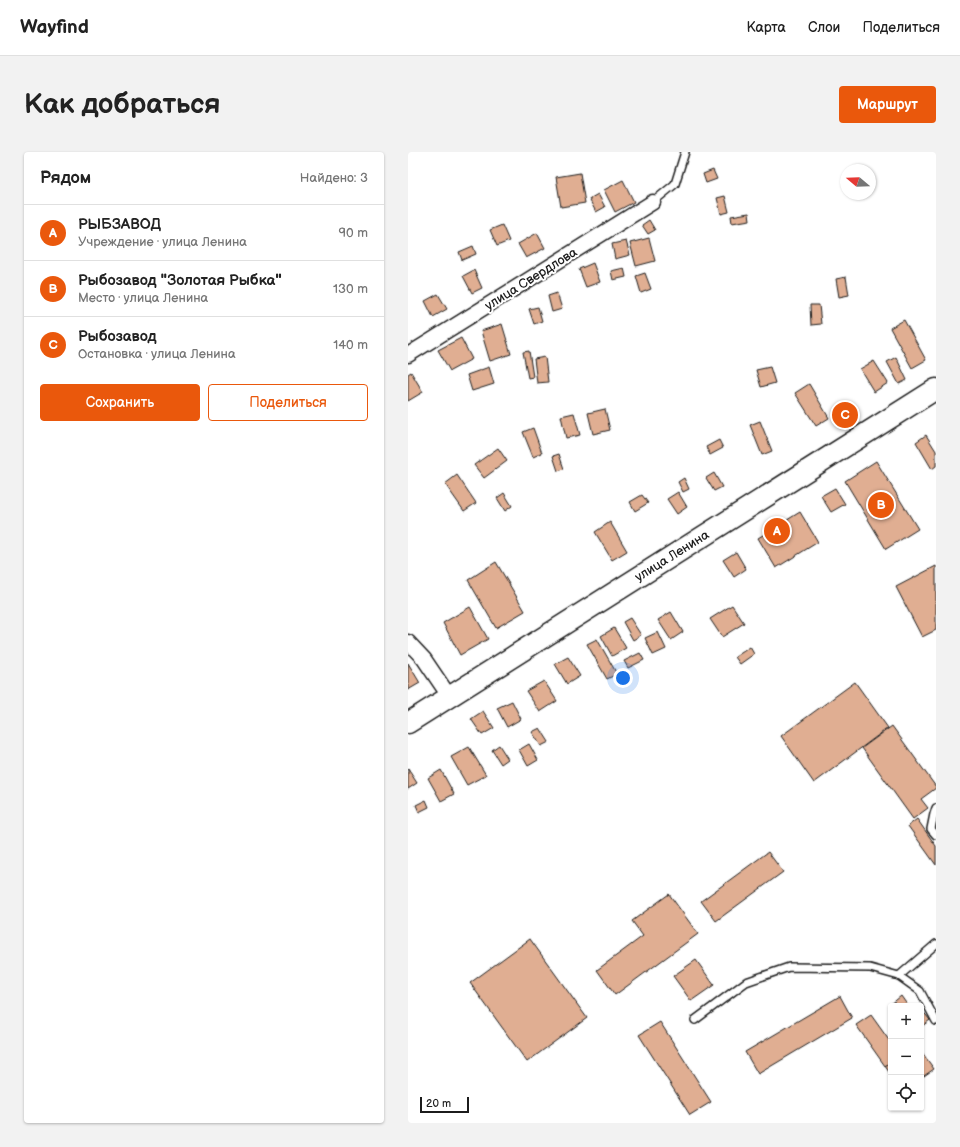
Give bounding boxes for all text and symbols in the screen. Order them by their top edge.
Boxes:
text: Wayfind [20,16,89,39]
text: Карта [746,19,786,36]
text: Слои [808,19,840,36]
text: Поделиться [862,19,940,36]
button: Маршрут [839,86,936,123]
text: Как добраться [24,88,221,121]
north arrow [840,164,876,200]
text: Рядом [40,168,91,188]
text: Найдено: 3 [300,170,368,186]
text: РЫБЗАВОД [78,215,161,234]
text: A [49,225,57,241]
text: 90 m [339,225,368,241]
text: Учреждение · улица Ленина [78,234,247,250]
street label: улица Свердлова [482,244,580,314]
text: Рыбозавод "Золотая Рыбка" [78,271,282,290]
text: B [48,281,58,297]
text: 130 m [333,281,368,297]
text: Место · улица Ленина [78,290,208,306]
text: Рыбозавод [78,327,157,346]
text: C [48,337,58,353]
text: 140 m [333,337,368,353]
text: Остановка · улица Ленина [78,346,236,362]
button: Сохранить [40,384,200,421]
button: Поделиться [208,384,368,421]
pin: C [832,400,858,430]
pin: B [868,490,894,520]
pin: A [764,516,790,546]
street label: улица Ленина [632,527,712,585]
your location [613,668,633,688]
map controls [888,1003,924,1111]
button: + [888,1003,924,1039]
button: − [888,1039,924,1075]
button: locate [888,1075,924,1111]
scale bar [420,1095,469,1114]
text: 20 m [426,1097,451,1110]

